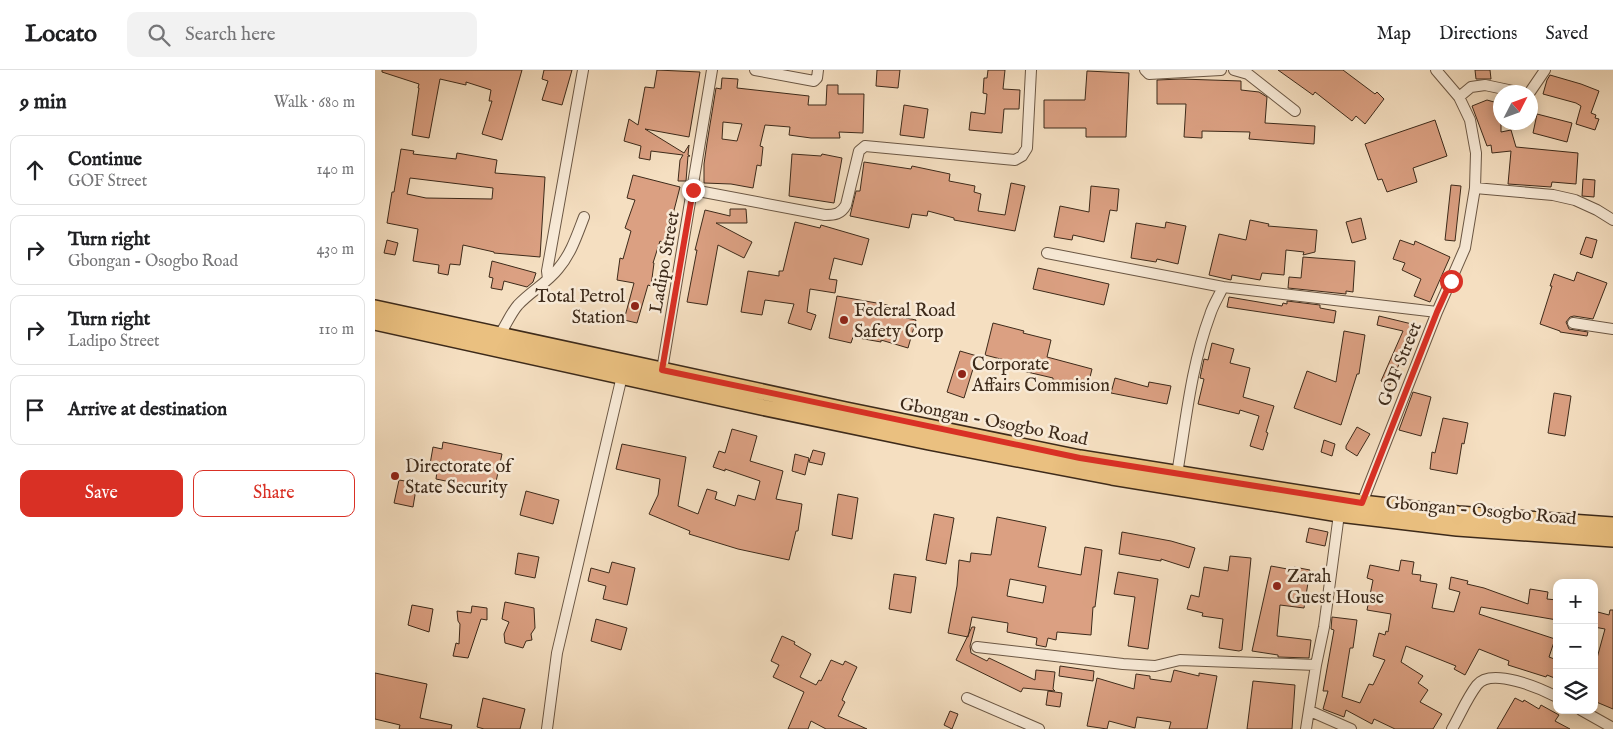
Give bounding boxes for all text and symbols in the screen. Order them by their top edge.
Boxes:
search box [127,12,477,57]
text: Locato [25,19,97,50]
icon: search [145,21,173,49]
text: Search here [185,23,276,47]
text: Map [1377,23,1411,46]
text: Directions [1439,23,1517,46]
text: Saved [1545,23,1588,46]
north arrow [1493,85,1538,130]
text: 9 min [20,89,67,116]
text: Walk · 680 m [274,93,355,113]
text: Continue [68,148,142,172]
icon: ahead [21,156,49,184]
text: 140 m [316,160,354,180]
text: GOF Street [68,172,147,192]
route end [682,179,705,202]
street label: Ladipo Street [645,210,686,315]
text: Turn right [68,228,150,252]
icon: right [21,236,49,264]
text: 430 m [316,240,354,260]
text: Gbongan - Osogbo Road [68,252,238,272]
route start [1440,270,1463,293]
place label: Total Petrol Station [535,286,625,330]
marker: Total Petrol Station [629,300,641,312]
place label: Federal Road Safety Corp [854,300,956,344]
text: Turn right [68,308,150,332]
marker: Federal Road Safety Corp [838,314,850,326]
icon: right [21,316,49,344]
street label: GOF Street [1373,319,1428,410]
text: 110 m [318,320,354,340]
text: Ladipo Street [68,332,160,352]
place label: Corporate Affairs Commision [971,354,1110,398]
marker: Corporate Affairs Commision [956,368,968,380]
street label: Gbongan - Osogbo Road [898,393,1090,452]
icon: arrive [21,396,49,424]
text: Arrive at destination [68,398,227,422]
place label: Directorate of State Security [405,456,515,500]
button: Save [20,470,183,517]
button: Share [193,470,355,517]
marker: Directorate of State Security [389,470,401,482]
street label: Gbongan - Osogbo Road [1385,492,1577,531]
place label: Zarah Guest House [1287,566,1384,610]
map controls [1553,579,1598,714]
button: + [1553,579,1598,624]
marker: Zarah Guest House [1271,580,1283,592]
button: − [1553,624,1598,669]
button: layers [1553,669,1598,714]

